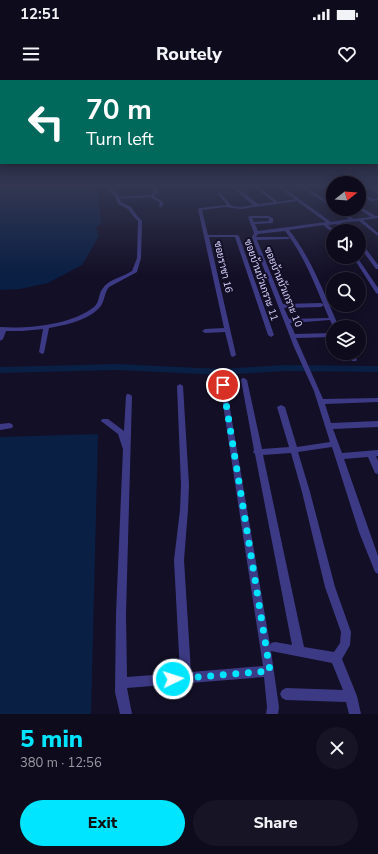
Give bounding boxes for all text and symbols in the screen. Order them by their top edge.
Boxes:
text: 12:51 [20,4,60,24]
text: Routely [156,42,222,66]
icon: menu [20,43,42,65]
icon: heart [336,43,358,65]
text: 70 m [86,91,152,129]
icon: left [20,96,72,148]
text: Turn left [86,127,154,151]
north arrow [326,176,366,216]
map controls [326,176,366,360]
button: sound [326,224,366,264]
street label: ซอยบ้านบัวเกราะ 11 [240,237,282,323]
street label: ซอยราชา 16 [210,240,236,294]
street label: ซอยบ้านบัวเกราะ 10 [261,245,305,329]
button: search [326,272,366,312]
button: layers [326,320,366,360]
pin [206,368,240,402]
icon: arrive [212,374,234,396]
position arrow [152,658,194,700]
text: 5 min [20,723,83,755]
button: close [316,727,358,769]
text: 380 m · 12:56 [20,754,102,772]
button: Exit [20,800,185,846]
button: Share [193,800,358,846]

